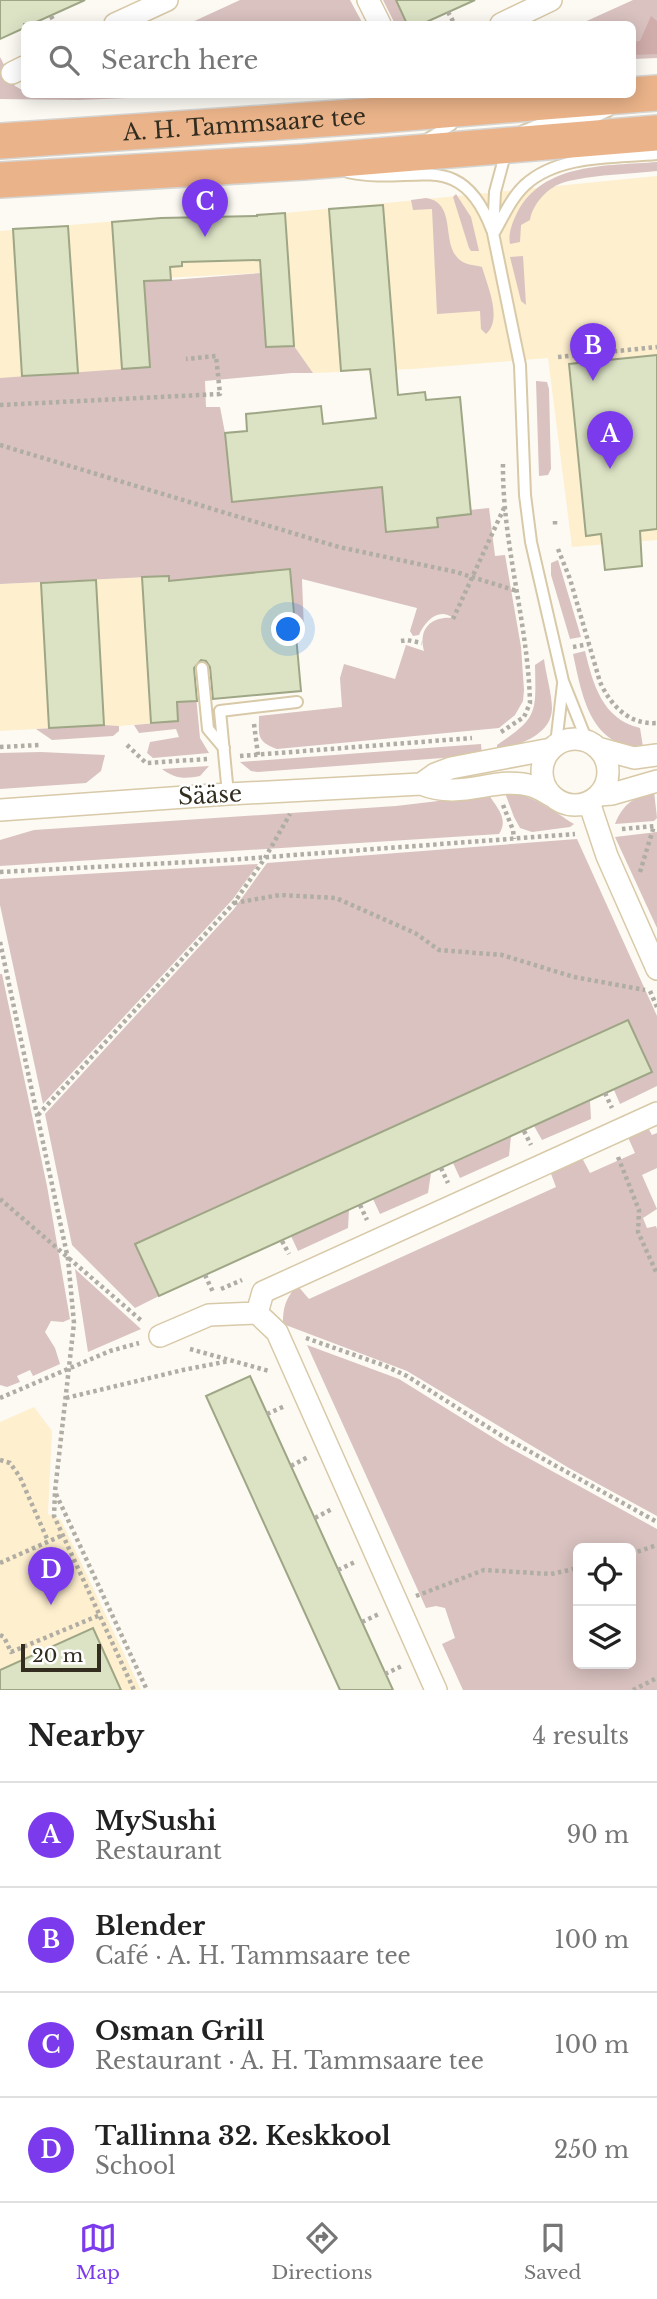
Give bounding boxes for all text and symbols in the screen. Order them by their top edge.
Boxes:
search box [21,21,636,98]
icon: search [45,41,83,79]
text: Search here [101,44,258,76]
street label: A. H. Tammsaare tee [121,102,367,147]
pin: C [182,179,228,237]
pin: B [570,323,616,381]
pin: A [587,411,633,469]
your location [271,612,305,646]
street label: Sääse [177,779,243,811]
map controls [573,1543,636,1669]
button: locate [573,1543,636,1606]
pin: D [28,1547,74,1605]
button: layers [573,1606,636,1669]
scale bar [21,1641,102,1673]
text: 20 m [32,1644,83,1667]
text: Nearby [28,1717,144,1754]
text: 4 results [533,1722,629,1750]
text: MySushi [95,1805,216,1837]
text: A [42,1821,60,1849]
text: 90 m [567,1821,629,1849]
text: Restaurant [95,1837,222,1865]
text: Blender [95,1910,205,1942]
text: B [42,1926,60,1954]
text: 100 m [555,1926,629,1954]
text: Café · A. H. Tammsaare tee [95,1942,411,1970]
text: Osman Grill [95,2015,265,2047]
text: C [42,2031,60,2059]
text: 100 m [555,2031,629,2059]
text: Restaurant · A. H. Tammsaare tee [95,2047,484,2075]
text: Tallinna 32. Keskkool [95,2120,391,2152]
text: D [40,2136,62,2164]
text: 250 m [554,2136,629,2164]
text: School [95,2152,176,2180]
tab: Map [76,2219,120,2284]
tab: Directions [271,2219,372,2284]
tab: Saved [524,2219,581,2284]

